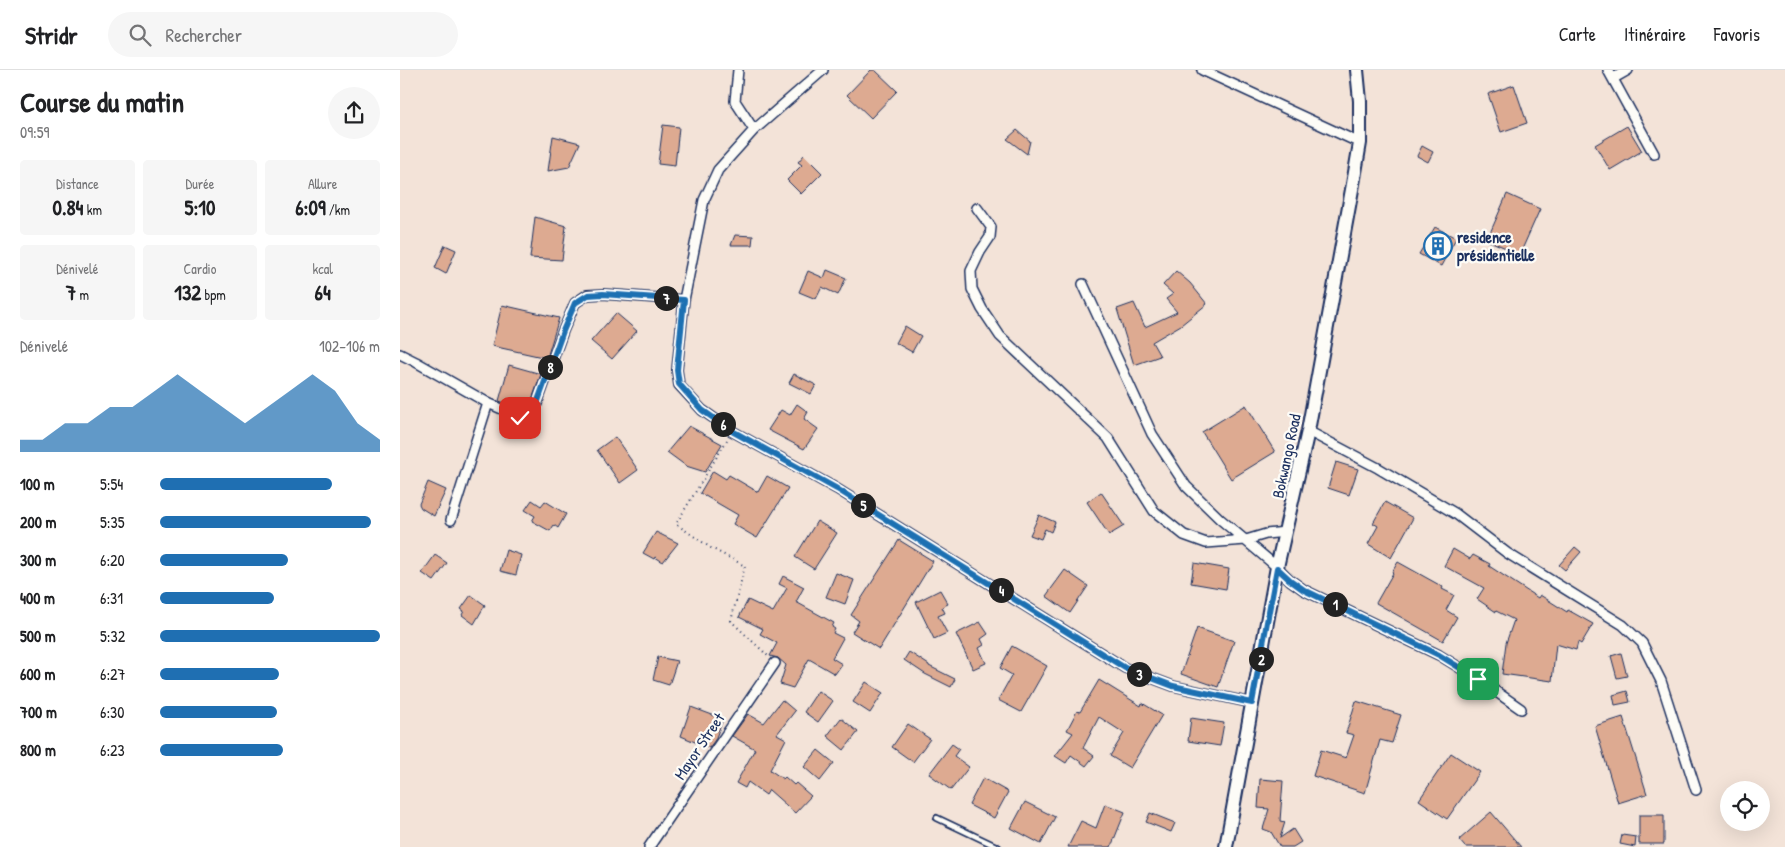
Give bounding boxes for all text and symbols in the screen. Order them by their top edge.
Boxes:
search box [108,12,458,57]
text: Stridr [25,19,78,51]
icon: search [126,21,154,49]
text: Rechercher [166,22,242,48]
text: Carte [1559,22,1596,47]
text: Itinéraire [1624,22,1686,47]
text: Favoris [1714,22,1760,47]
text: Course du matin [20,83,184,121]
button: share [328,87,380,139]
text: 09:59 [20,121,49,143]
text: Distance [56,174,99,193]
text: Durée [186,174,214,193]
text: Allure [308,174,337,193]
text: 0.84 [53,193,83,222]
text: 5:10 [185,193,215,222]
text: 6:09 [295,193,326,222]
text: km [83,200,102,219]
text: /km [326,200,350,219]
place label: residence présidentielle [1457,226,1535,267]
building icon: residence présidentielle [1423,231,1453,261]
text: Dénivelé [56,259,98,278]
text: Cardio [184,259,216,278]
text: kcal [312,259,333,278]
text: 7 [66,278,76,307]
text: 132 [174,278,201,307]
text: 64 [315,278,331,307]
text: m [76,285,89,304]
text: bpm [201,285,226,304]
pin: 7 [654,286,678,310]
text: 7 [663,289,670,308]
text: Dénivelé [20,335,68,357]
text: 102–106 m [319,335,380,357]
pin: 8 [538,354,562,380]
text: 8 [547,358,554,377]
pin [499,397,541,439]
icon: check [506,404,534,432]
pin: 6 [710,412,736,436]
street label: Bokwango Road [1266,412,1306,500]
text: 6 [721,415,726,434]
text: 100 m [20,473,55,495]
text: 5:54 [100,473,123,495]
pin: 5 [850,492,876,518]
text: 5 [861,496,866,515]
text: 200 m [20,511,56,533]
text: 5:35 [100,511,124,533]
text: 300 m [20,549,56,571]
text: 6:20 [100,549,125,571]
pin: 4 [988,578,1014,602]
text: 4 [999,581,1004,600]
text: 400 m [20,587,55,609]
text: 6:31 [100,587,123,609]
pin: 1 [1322,592,1348,616]
text: 1 [1333,595,1338,614]
text: 500 m [20,625,56,647]
text: 5:32 [100,625,125,647]
pin: 2 [1248,646,1274,672]
text: 2 [1258,650,1265,669]
pin [1457,658,1499,700]
pin: 3 [1126,662,1152,686]
text: 600 m [20,663,55,685]
text: 6:27 [100,663,126,685]
text: 3 [1136,665,1143,684]
icon: arrive [1464,665,1492,693]
text: 700 m [20,701,57,723]
text: 6:30 [100,701,124,723]
street label: Mayor Street [669,708,730,784]
text: 800 m [20,739,56,761]
text: 6:23 [100,739,125,761]
map controls [1720,781,1770,831]
button: locate [1720,781,1770,831]

